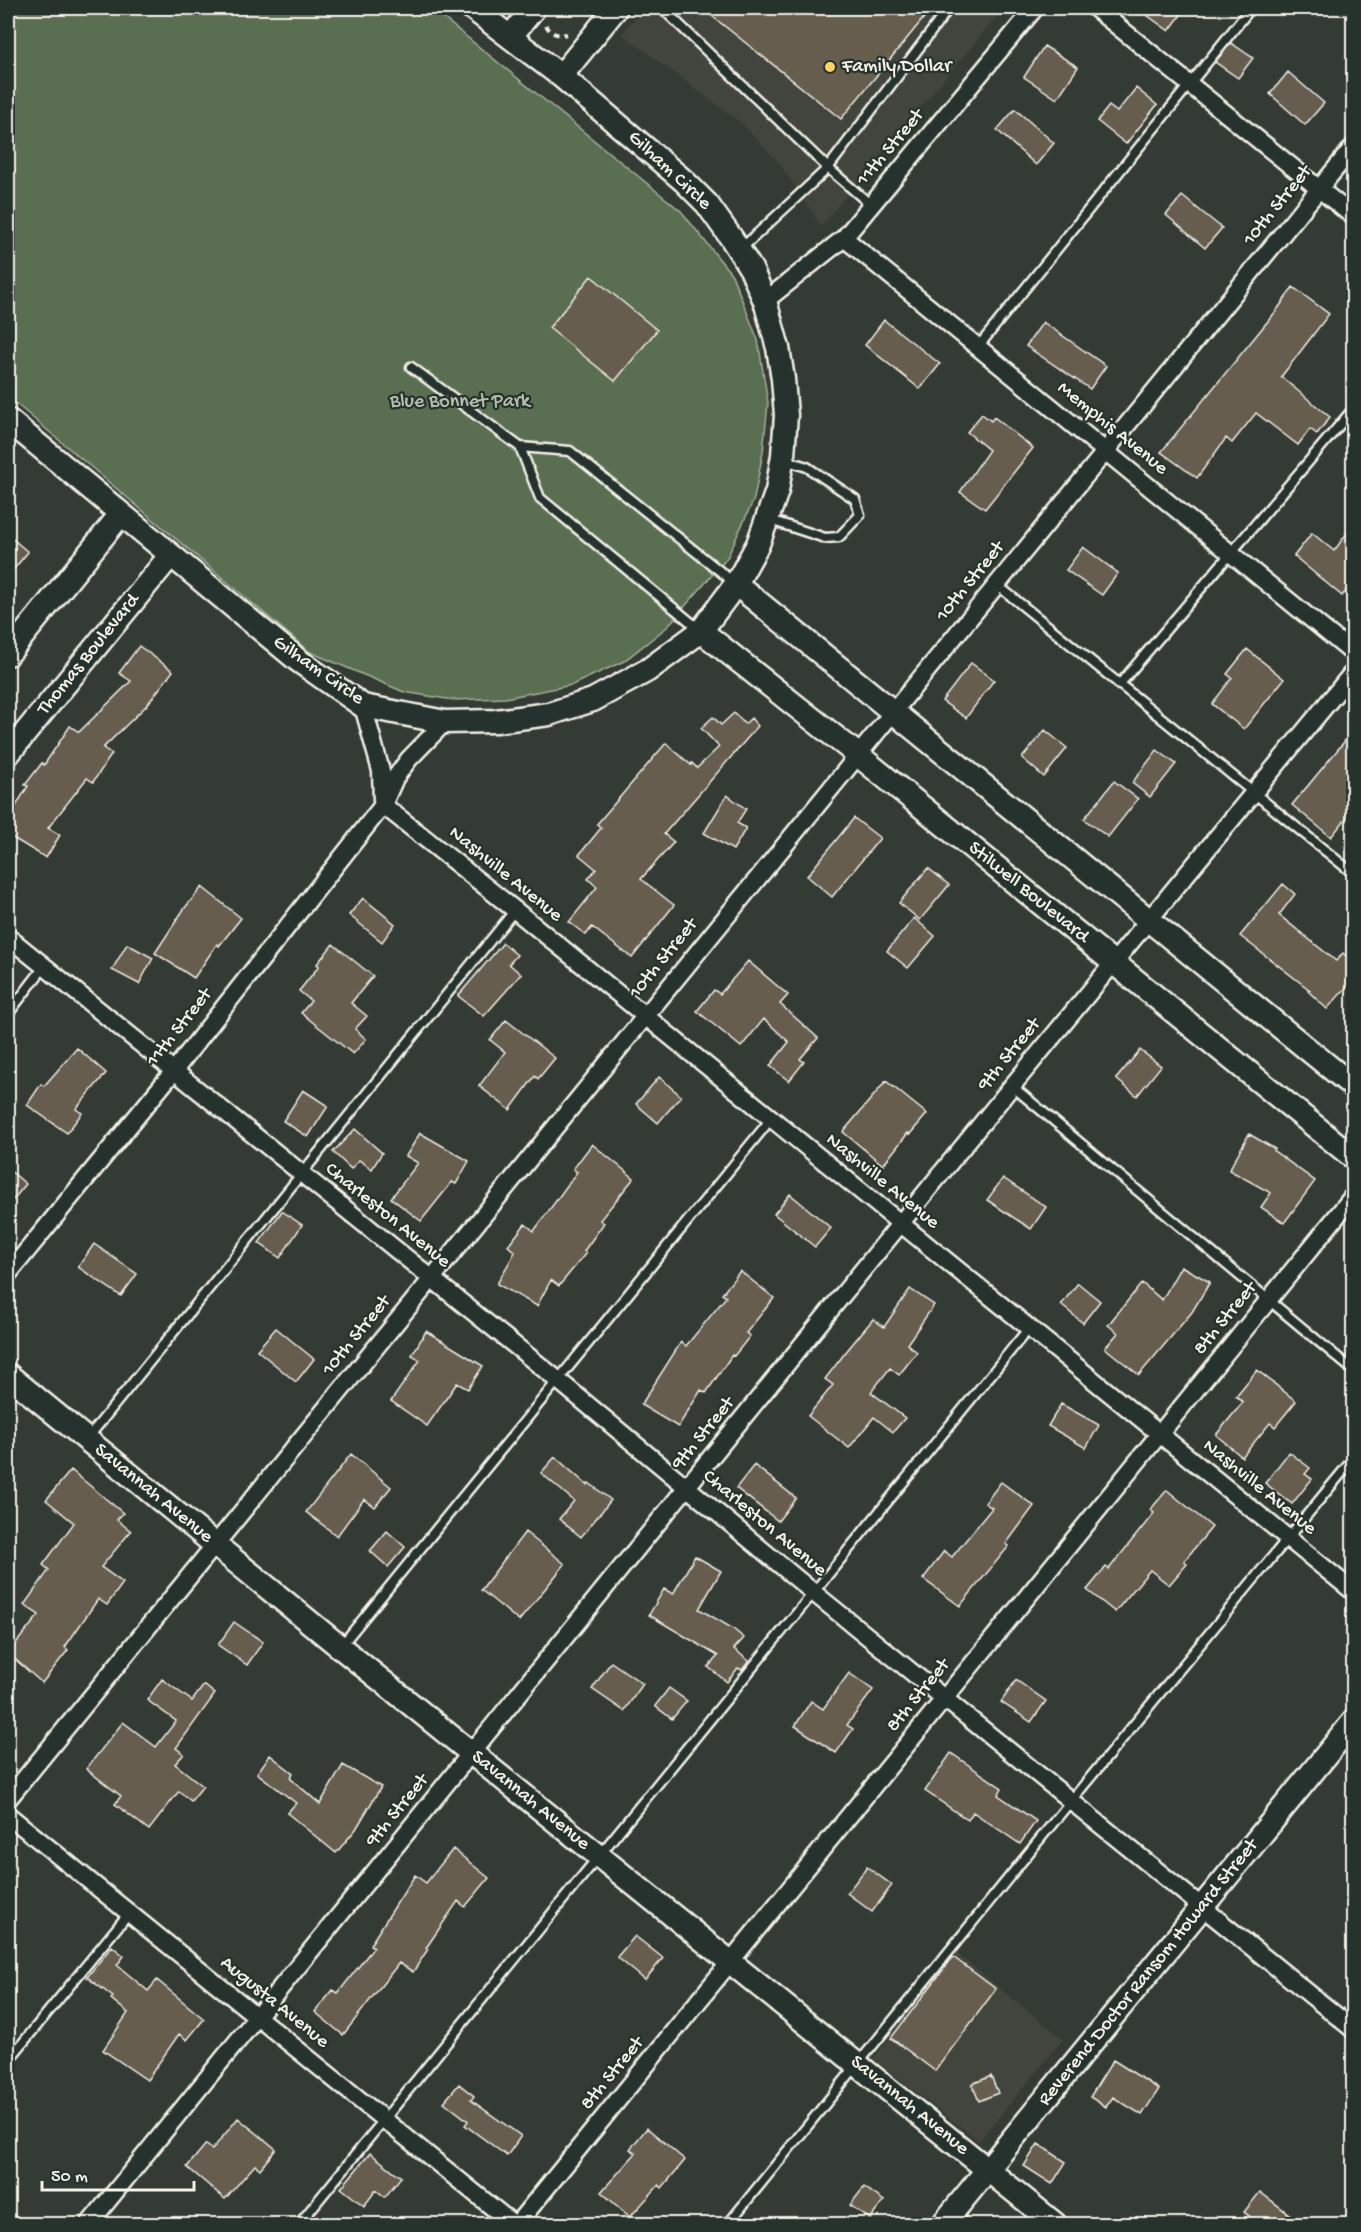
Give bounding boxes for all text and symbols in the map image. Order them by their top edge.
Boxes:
place label: Family Dollar [841,56,953,79]
marker: Family Dollar [823,60,837,74]
street label: 11th Street [852,104,931,192]
street label: Gilham Circle [622,126,716,216]
street label: 10th Street [1238,160,1318,251]
street label: Memphis Avenue [1052,377,1172,481]
park label: Blue Bonnet Park [389,391,532,414]
street label: 10th Street [931,536,1011,627]
street label: Thomas Boulevard [32,588,146,721]
street label: Gilham Circle [268,631,369,711]
street label: Nashville Avenue [444,822,567,928]
street label: Stilwell Boulevard [963,837,1095,950]
street label: 10th Street [624,913,704,1004]
street label: 11th Street [142,983,219,1073]
street label: 9th Street [973,1013,1047,1097]
street label: Nashville Avenue [821,1129,944,1235]
street label: Charleston Avenue [320,1158,455,1274]
street label: 8th Street [1189,1276,1264,1360]
street label: 10th Street [317,1290,397,1381]
street label: 9th Street [667,1392,741,1476]
street label: Nashville Avenue [1198,1435,1321,1541]
street label: Savannah Avenue [89,1439,218,1549]
street label: Charleston Avenue [697,1465,831,1583]
street label: 8th Street [882,1653,957,1737]
street label: Savannah Avenue [466,1746,595,1856]
street label: 9th Street [361,1769,435,1853]
street label: Reverend Doctor Ransom Howard Street [1034,1833,1265,2111]
street label: Augusta Avenue [215,1952,334,2054]
street label: 8th Street [576,2031,651,2115]
street label: Savannah Avenue [845,2051,974,2161]
scale bar [42,2154,194,2192]
text: 50 m [51,2167,88,2188]

